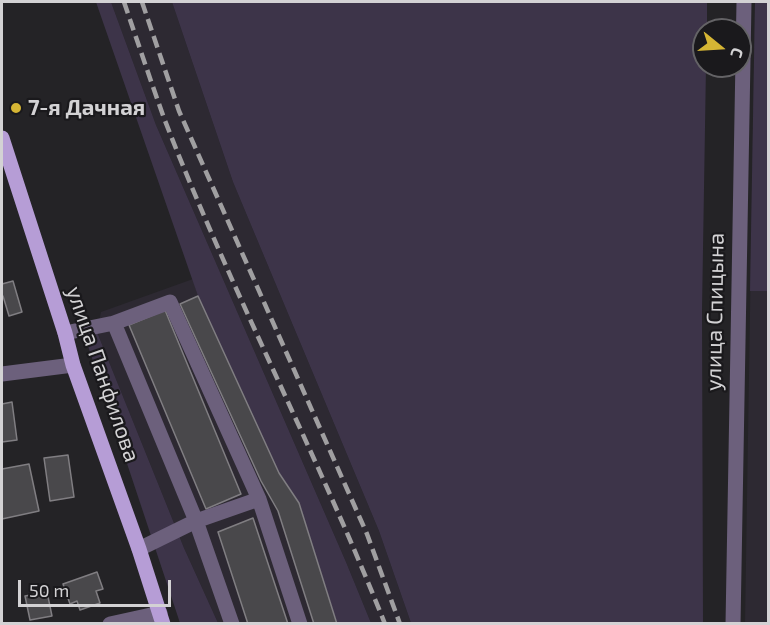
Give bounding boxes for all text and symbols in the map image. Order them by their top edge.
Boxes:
north arrow [692,18,752,78]
text: С [727,46,748,61]
place label: 7-я Дачная [28,95,145,121]
marker: 7-я Дачная [9,101,23,115]
street label: улица Спицына [700,233,730,391]
street label: улица Панфилова [61,283,145,465]
scale bar [21,568,174,606]
text: 50 m [29,579,69,601]

